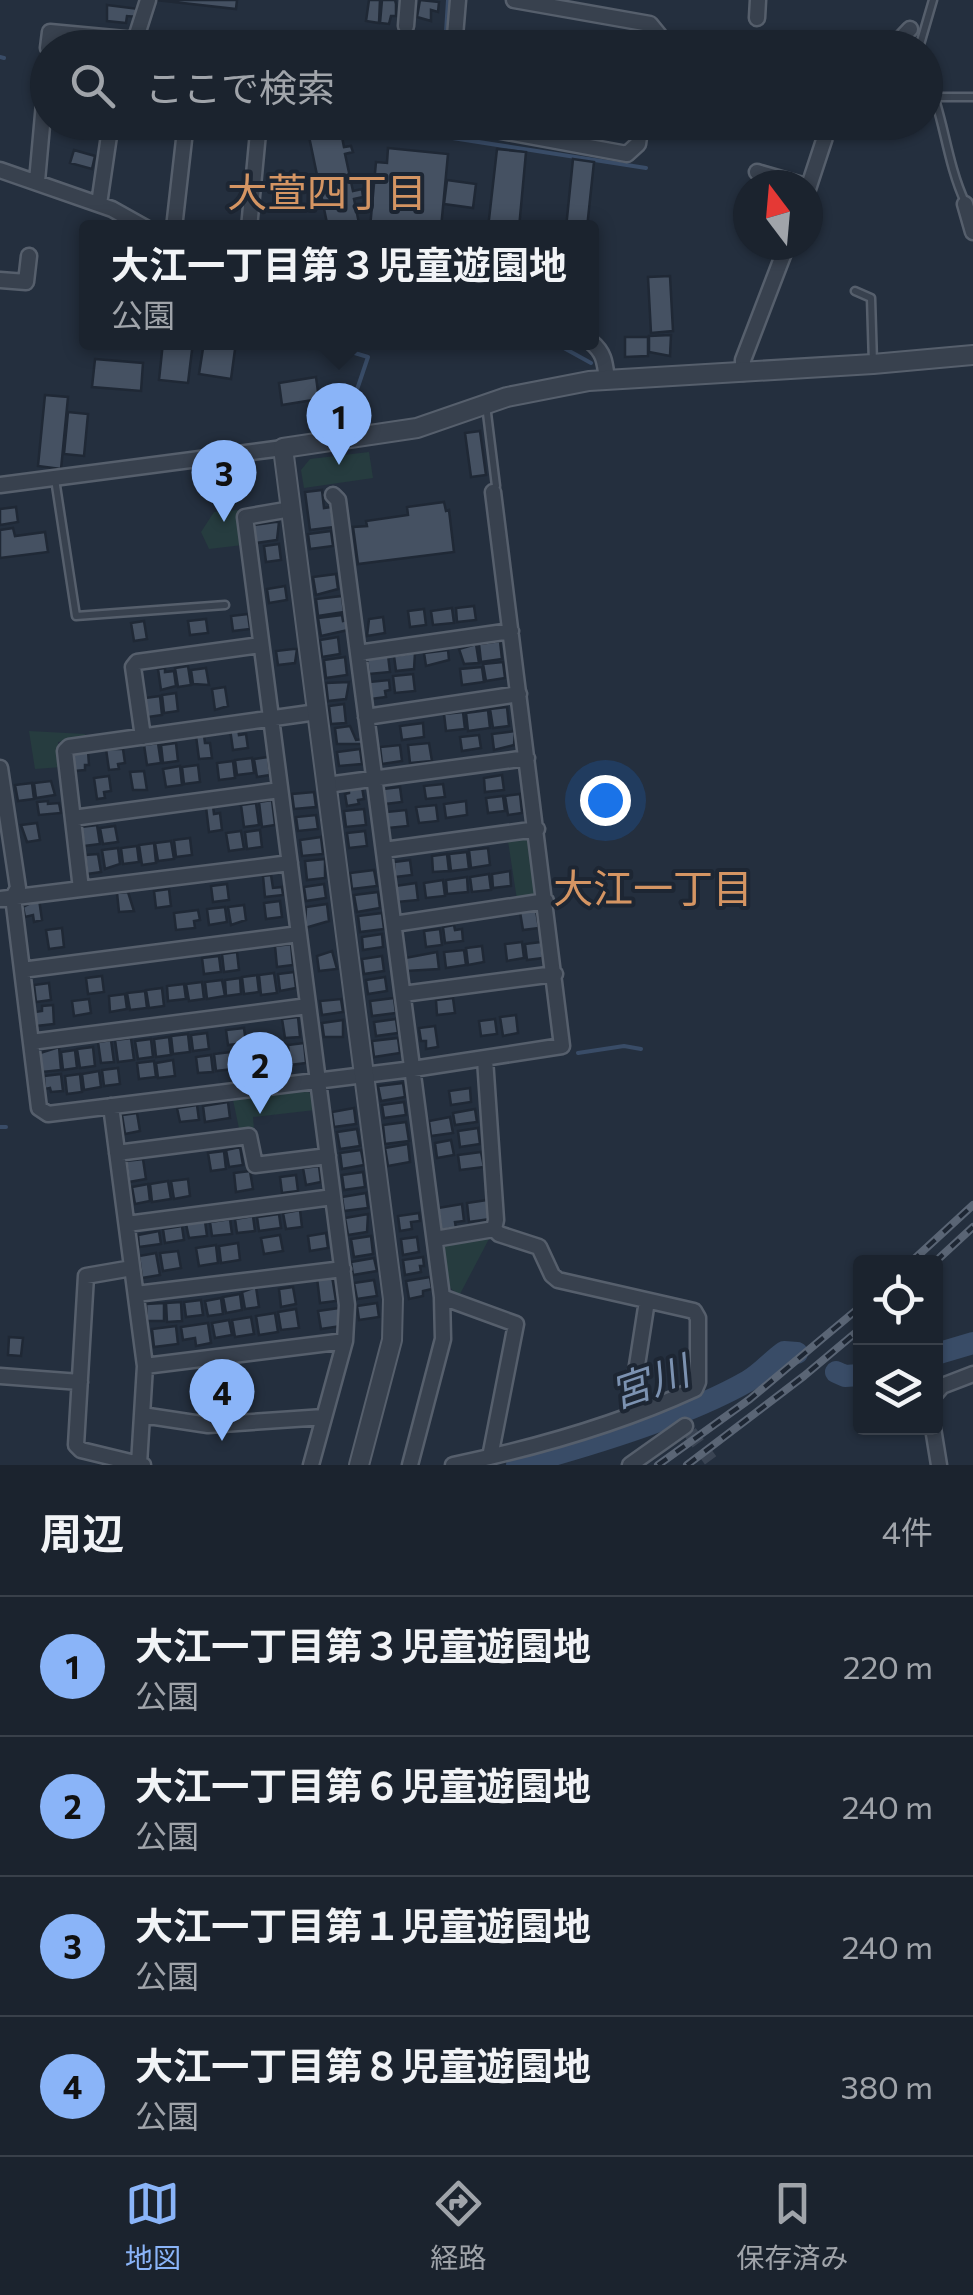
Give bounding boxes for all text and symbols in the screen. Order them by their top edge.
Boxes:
search box [30,30,943,140]
icon: search [65,58,120,113]
text: ここで検索 [145,63,335,110]
district label: 大萱四丁目 [227,166,427,215]
north arrow [733,170,823,260]
popup [79,220,599,350]
text: 大江一丁目第３児童遊園地 [111,240,567,287]
text: 公園 [111,294,175,334]
pin: 1 [306,382,372,465]
pin: 3 [192,440,256,522]
your location [580,775,631,826]
district label: 大江一丁目 [553,862,753,911]
pin: 2 [228,1032,292,1114]
map controls [853,1255,943,1435]
button: locate [853,1255,943,1345]
water label: 宮川 [603,1343,699,1416]
button: layers [853,1345,943,1435]
pin: 4 [190,1358,254,1441]
text: 周辺 [40,1506,124,1558]
text: 4件 [882,1511,933,1551]
text: 大江一丁目第３児童遊園地 [135,1621,591,1668]
text: 1 [65,1646,80,1686]
text: 220 m [843,1646,933,1686]
text: 公園 [135,1675,199,1715]
text: 大江一丁目第６児童遊園地 [135,1761,591,1808]
text: 2 [63,1786,82,1826]
text: 240 m [842,1786,933,1826]
text: 公園 [135,1815,199,1855]
text: 大江一丁目第１児童遊園地 [135,1901,591,1948]
text: 3 [63,1926,82,1966]
text: 240 m [842,1926,933,1966]
text: 公園 [135,1955,199,1995]
text: 大江一丁目第８児童遊園地 [135,2041,591,2088]
text: 4 [63,2066,82,2106]
text: 380 m [840,2066,933,2106]
text: 公園 [135,2095,199,2135]
tab: 地図 [125,2176,181,2276]
tab: 経路 [430,2176,486,2276]
tab: 保存済み [736,2176,848,2276]

